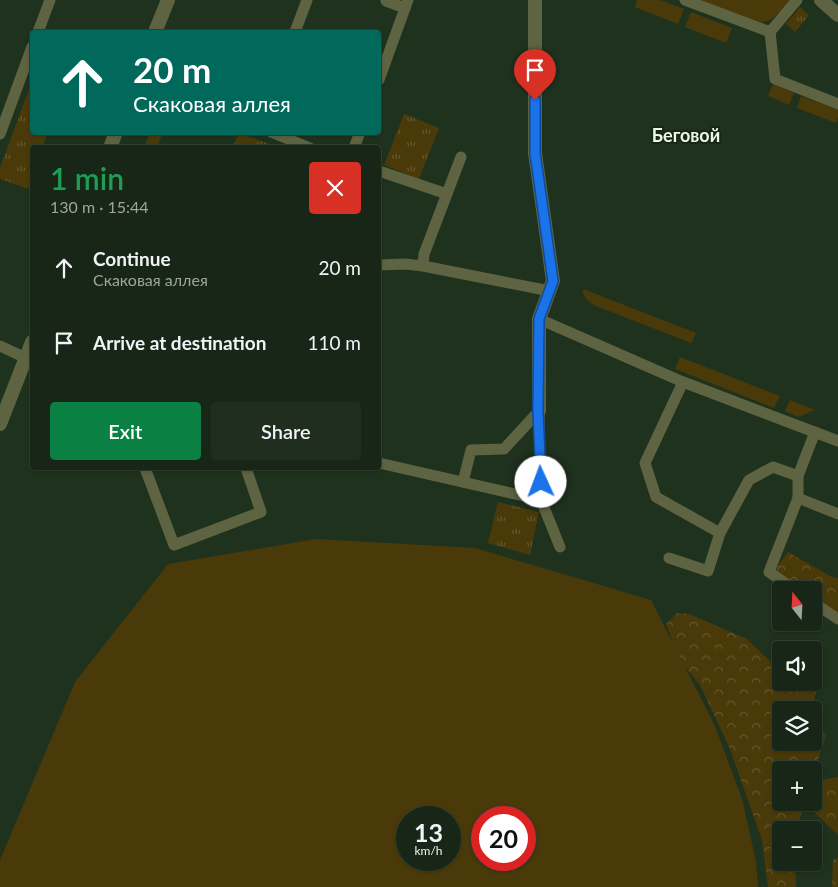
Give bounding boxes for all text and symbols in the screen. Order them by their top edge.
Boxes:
text: 20 m [133,48,211,90]
pin [514,49,556,100]
icon: ahead [50,50,115,115]
icon: arrive [521,56,549,84]
text: Скаковая аллея [133,90,291,117]
district label: Беговой [652,124,720,146]
text: 1 min [50,160,124,196]
button: close [309,162,361,214]
text: 130 m · 15:44 [50,197,149,216]
text: Continue [93,247,171,270]
icon: ahead [50,254,78,282]
text: 20 m [318,256,361,279]
text: Скаковая аллея [93,270,208,289]
icon: arrive [50,329,78,357]
text: Arrive at destination [93,331,266,354]
text: 110 m [307,331,361,354]
button: Exit [50,402,201,460]
button: Share [211,402,361,460]
position arrow [514,455,566,507]
north arrow [772,581,822,631]
map controls [772,581,822,871]
button: sound [772,641,822,691]
button: layers [772,701,822,751]
button: + [772,761,822,811]
speed limit sign: 20 [471,806,536,871]
text: 13 [414,817,443,847]
button: − [772,821,822,871]
text: km/h [414,843,443,858]

